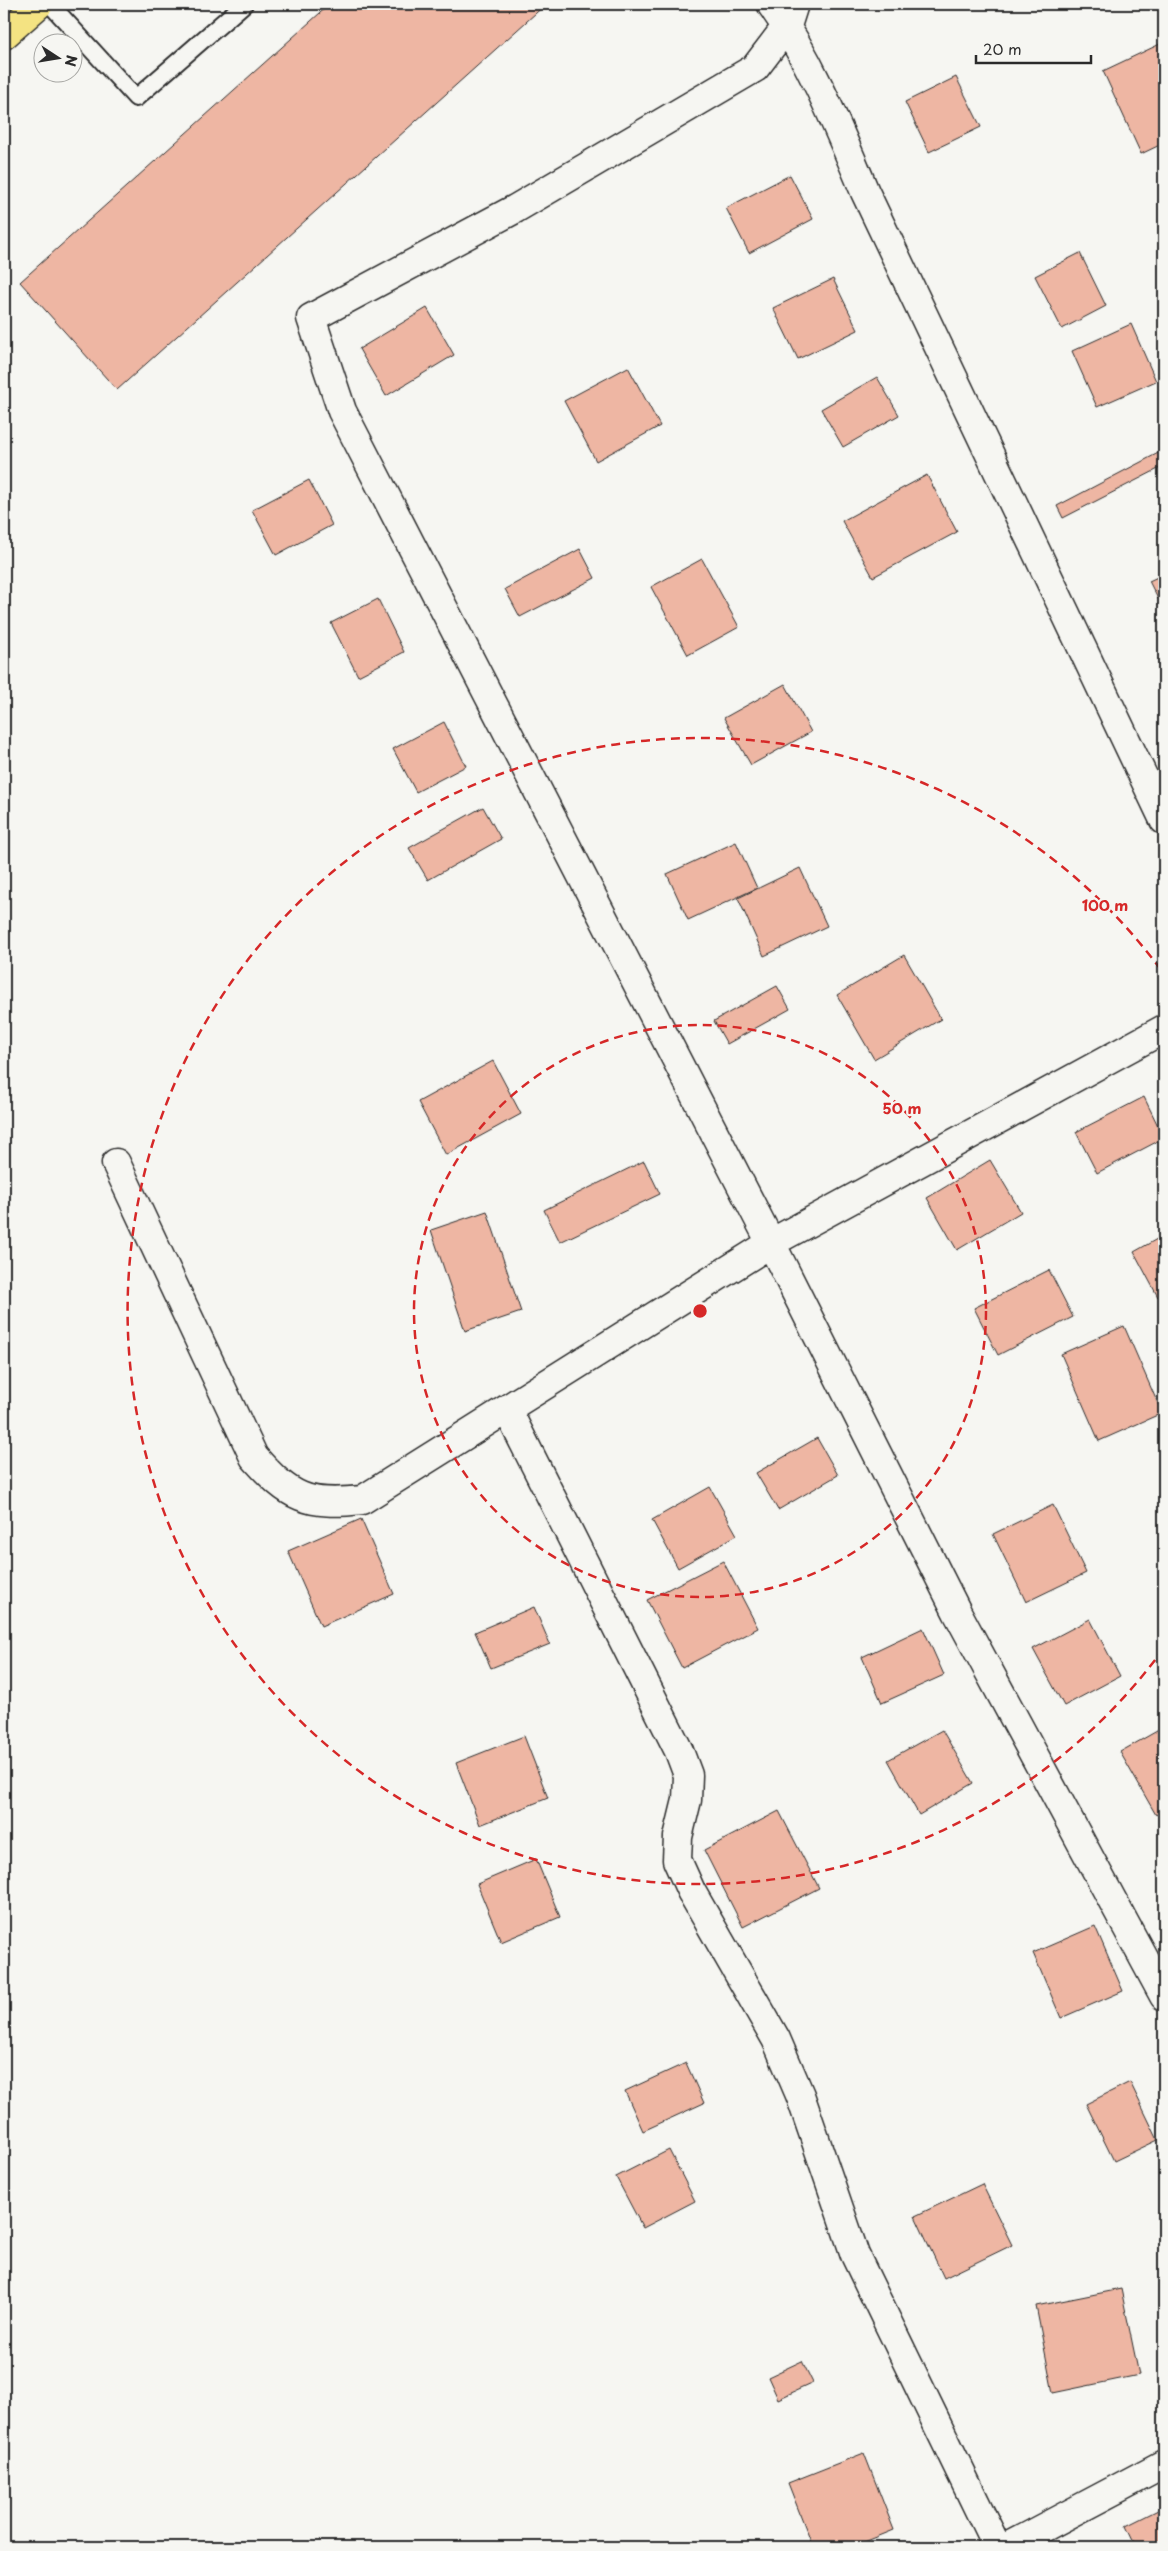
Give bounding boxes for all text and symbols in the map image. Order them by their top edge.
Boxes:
north arrow [32,32,82,82]
scale bar [976,32,1090,64]
text: 20 m [983,37,1022,60]
text: N [60,53,83,68]
text: 100 m [1082,893,1128,916]
text: 50 m [883,1096,921,1119]
centre of rings [691,1302,709,1320]

